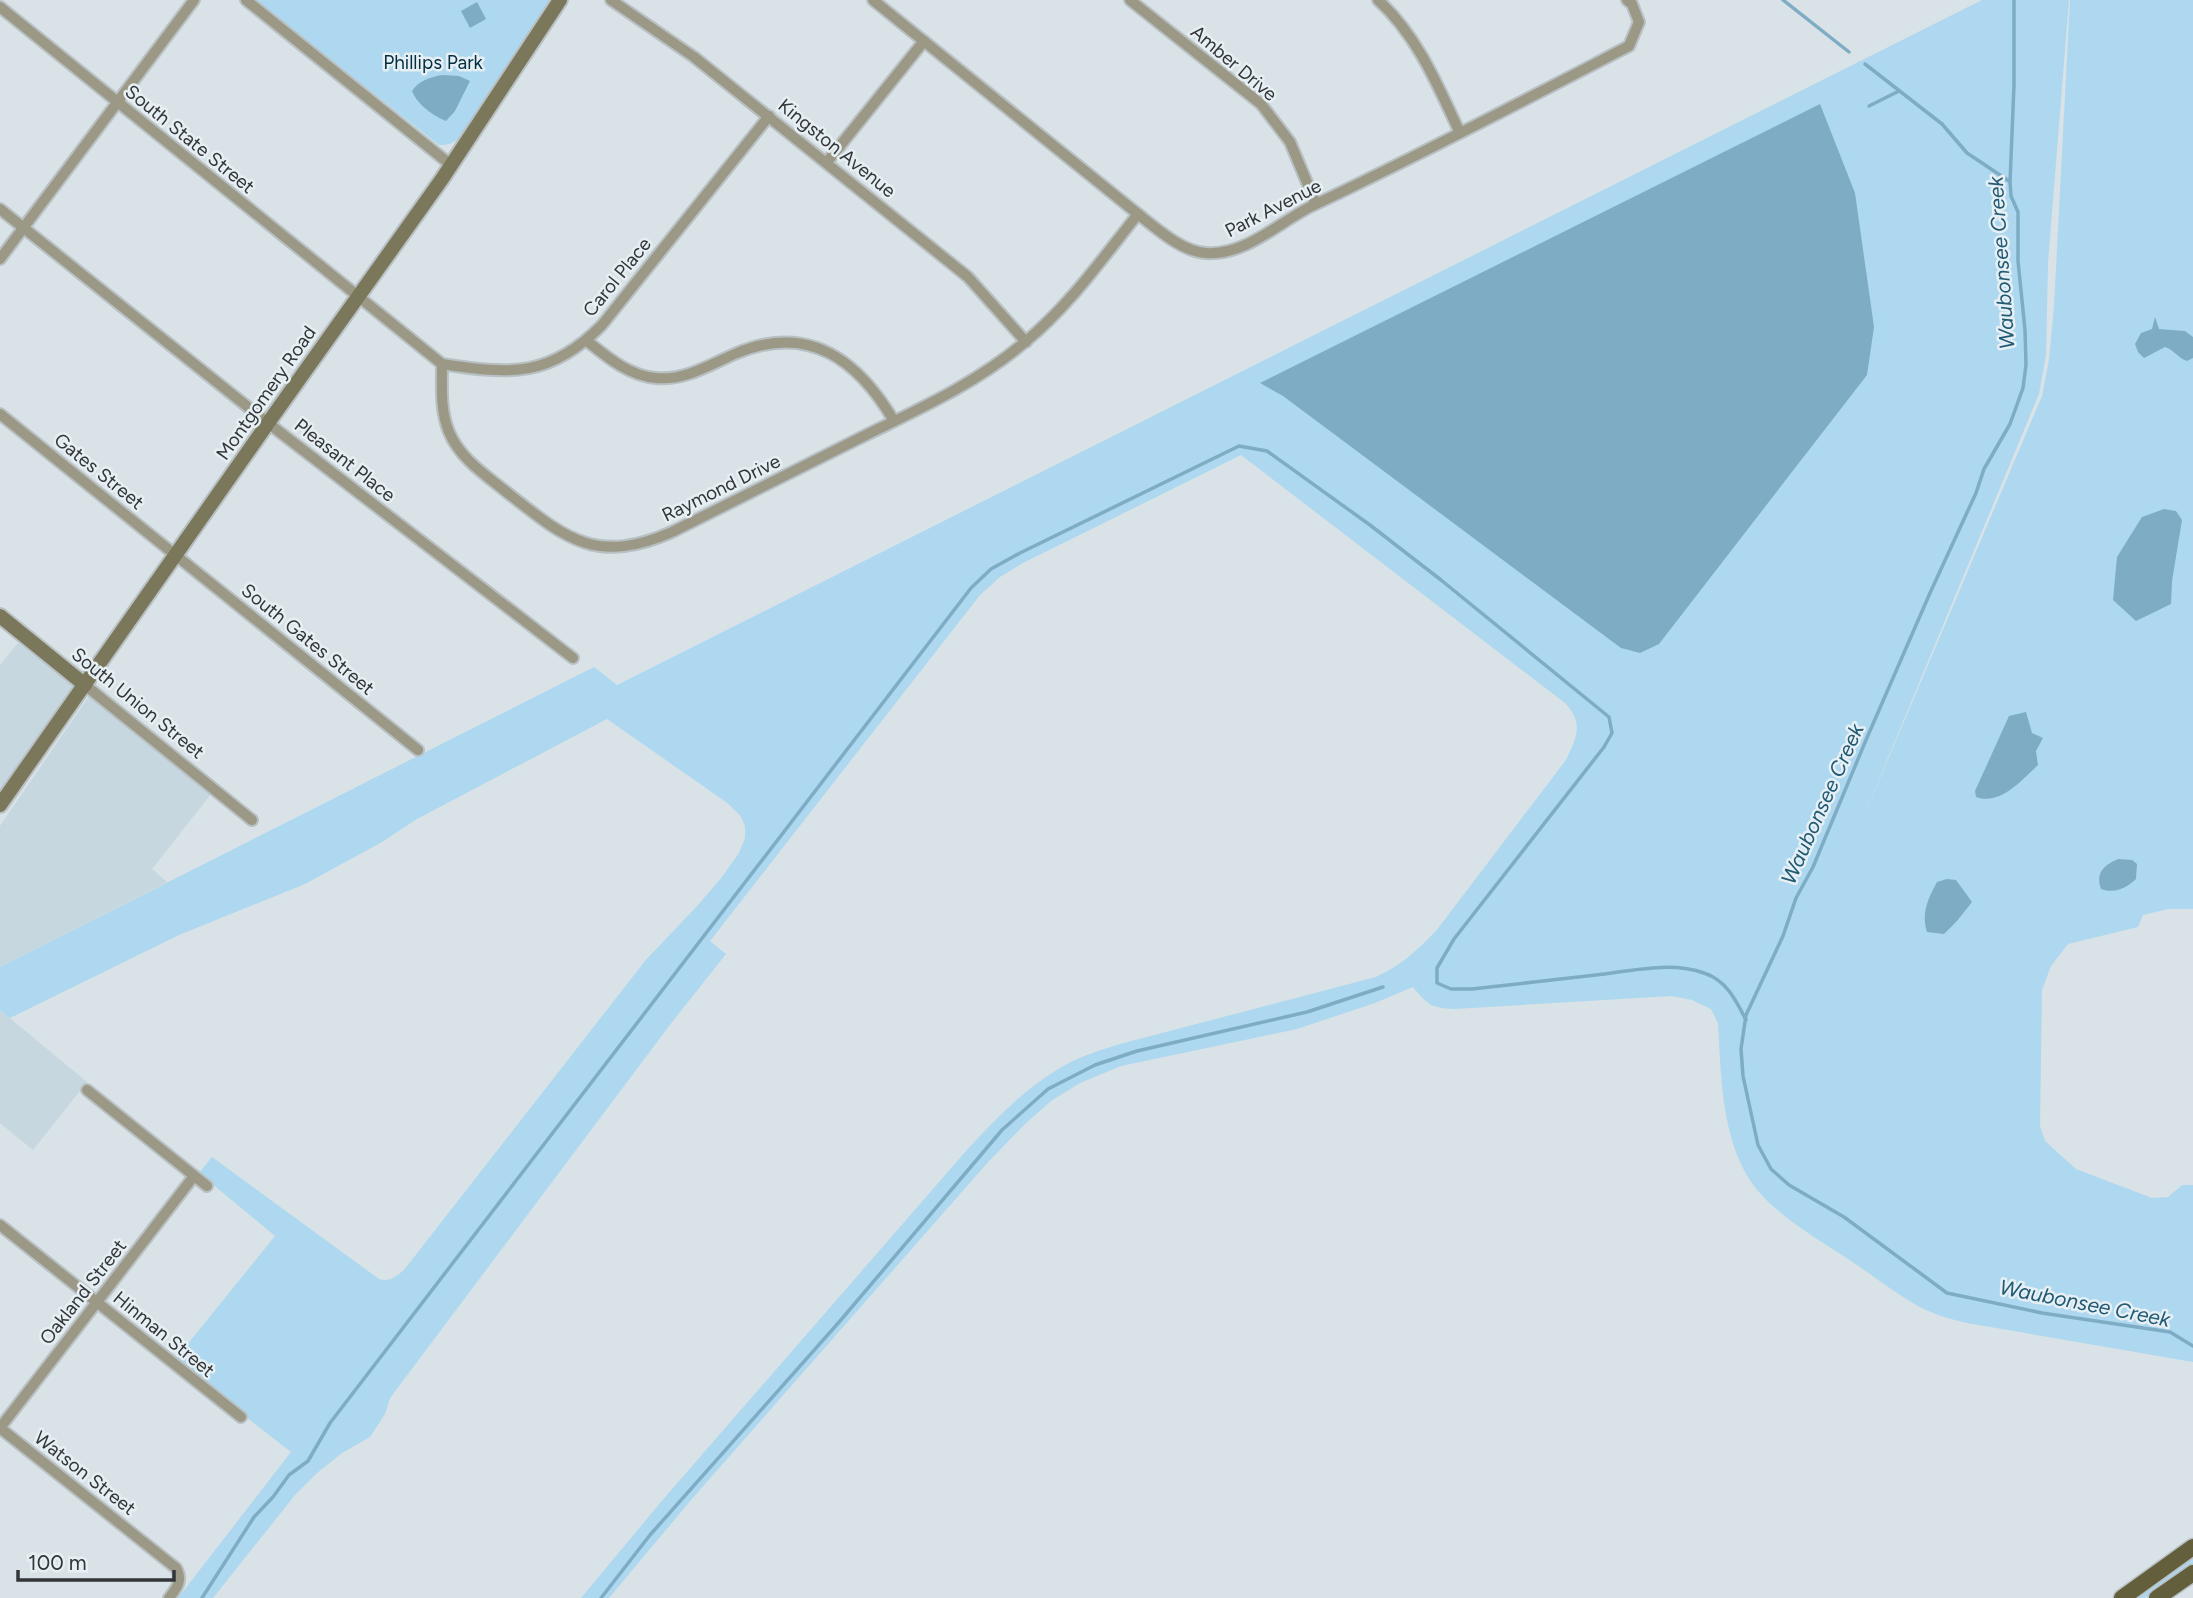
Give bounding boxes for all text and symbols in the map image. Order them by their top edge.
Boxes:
street label: Amber Drive [1186,20,1282,106]
park label: Phillips Park [383,51,484,74]
street label: South State Street [121,80,259,198]
street label: Kingston Avenue [774,94,900,202]
street label: Park Avenue [1221,174,1325,242]
water label: Waubonsee Creek [1982,175,2020,350]
street label: Carol Place [578,233,656,321]
street label: Montgomery Road [211,322,321,464]
street label: Pleasant Place [290,413,400,507]
street label: Gates Street [50,428,148,514]
street label: Raymond Drive [658,449,784,527]
street label: South Gates Street [237,578,379,700]
street label: South Union Street [67,643,209,763]
water label: Waubonsee Creek [1775,719,1869,888]
street label: Oakland Street [35,1235,131,1349]
water label: Waubonsee Creek [1998,1274,2173,1332]
street label: Hinman Street [109,1286,219,1382]
street label: Watson Street [30,1426,140,1520]
scale bar [18,1538,173,1582]
text: 100 m [28,1550,87,1575]

